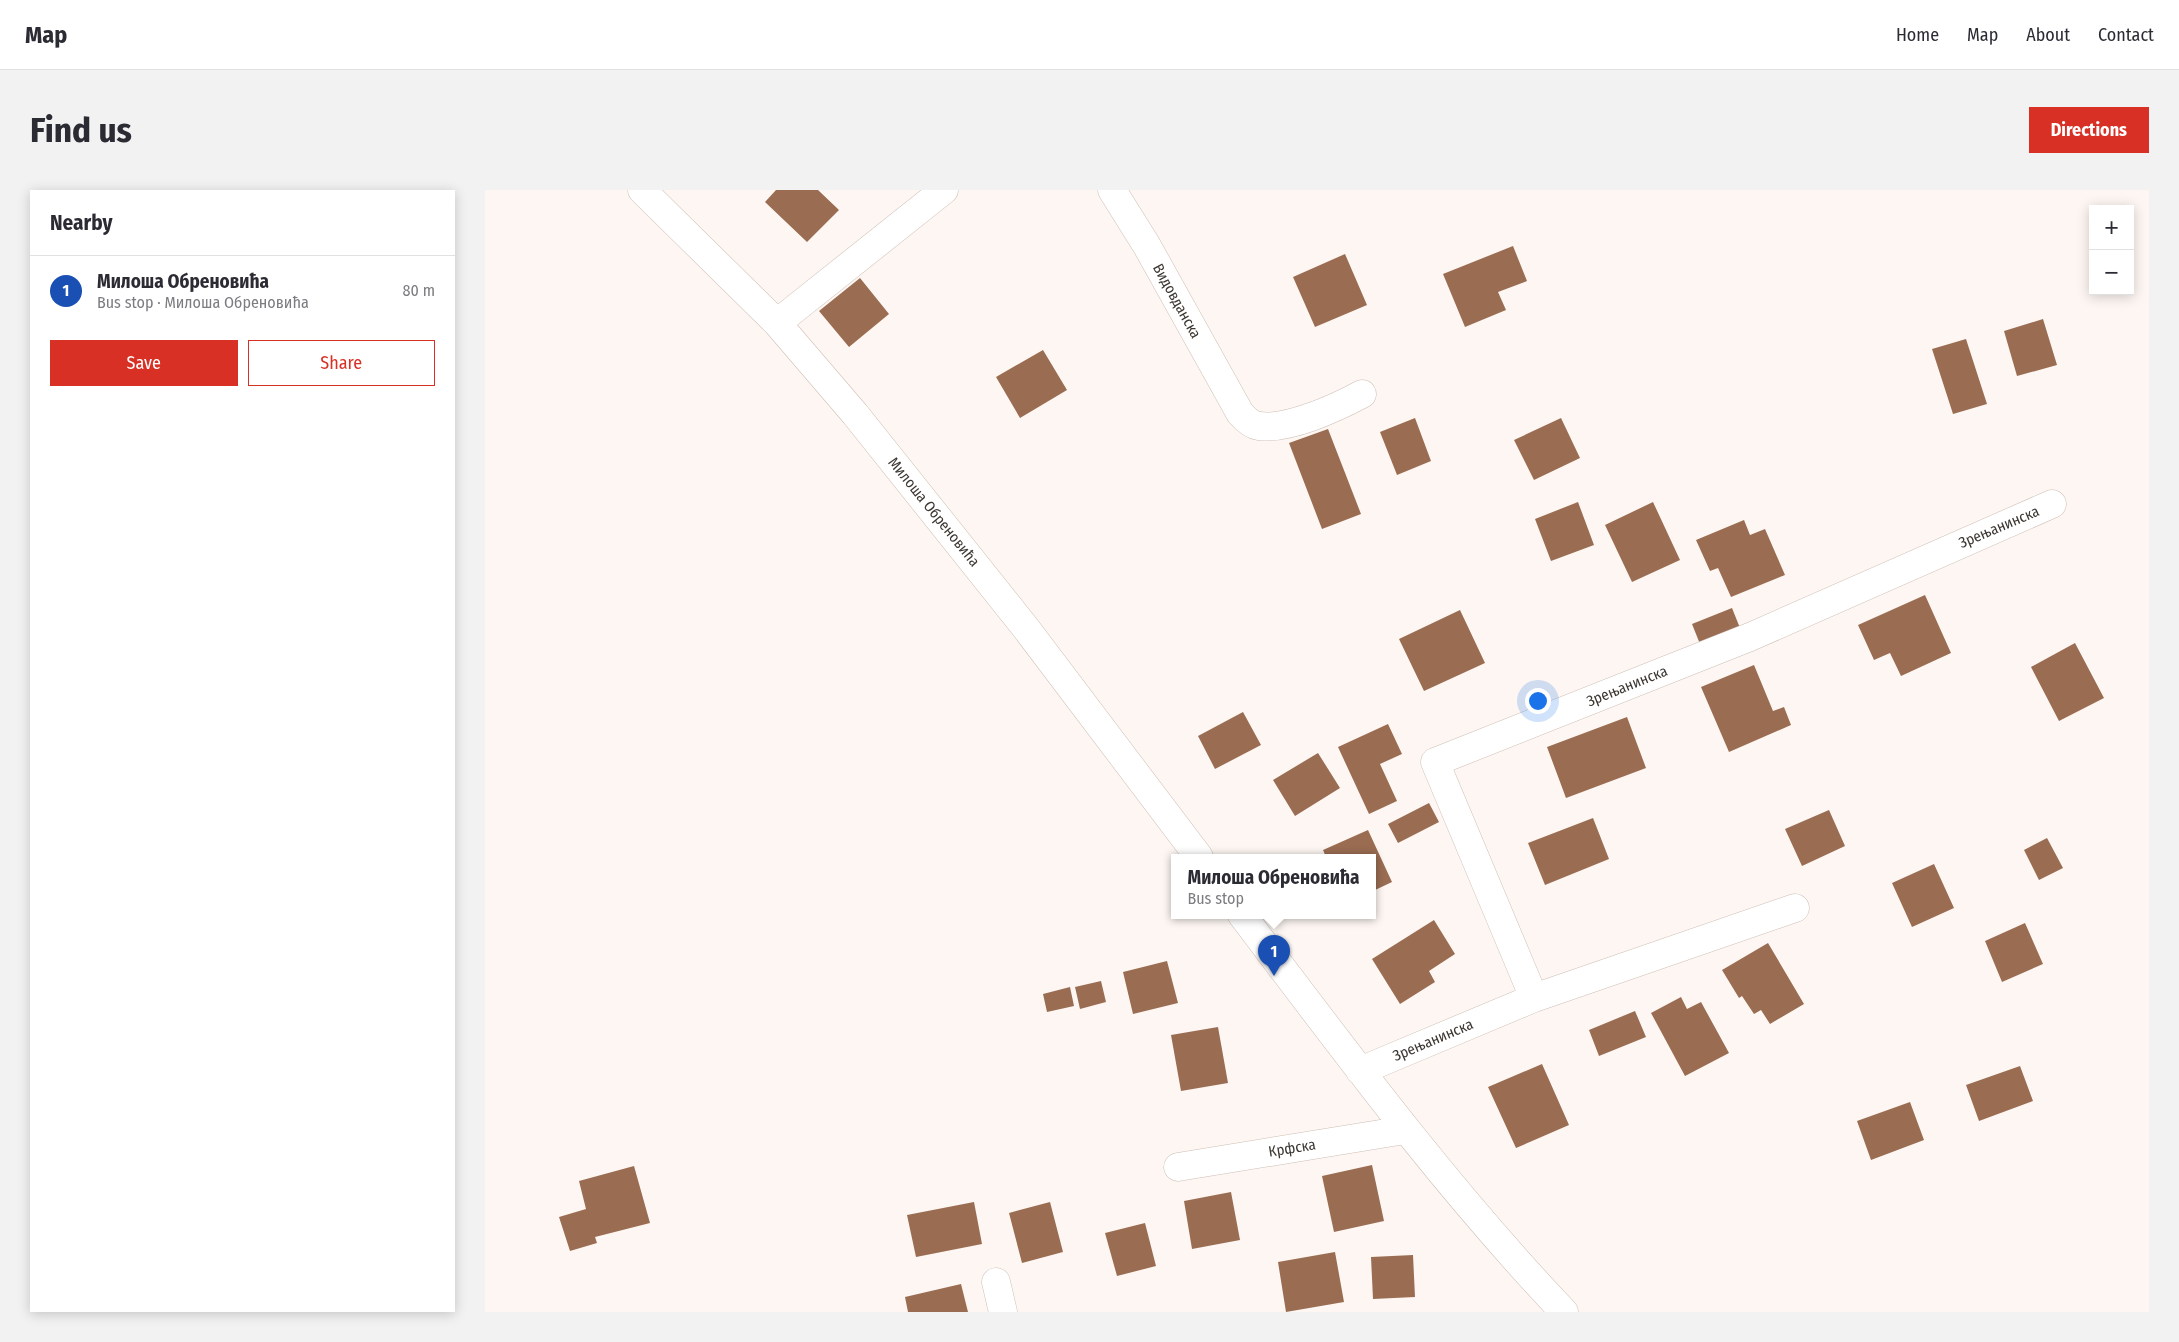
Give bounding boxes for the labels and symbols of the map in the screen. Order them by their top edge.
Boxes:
street label: Видовданска [1149,261,1205,341]
street label: Милоша Обреновића [884,454,984,570]
street label: Зрењанинска [1956,502,2042,552]
street label: Зрењанинска [1584,662,1670,710]
your location [1525,688,1551,714]
pin: 1 [1258,935,1290,976]
street label: Зрењанинска [1390,1015,1476,1065]
street label: Крфска [1267,1135,1317,1161]

